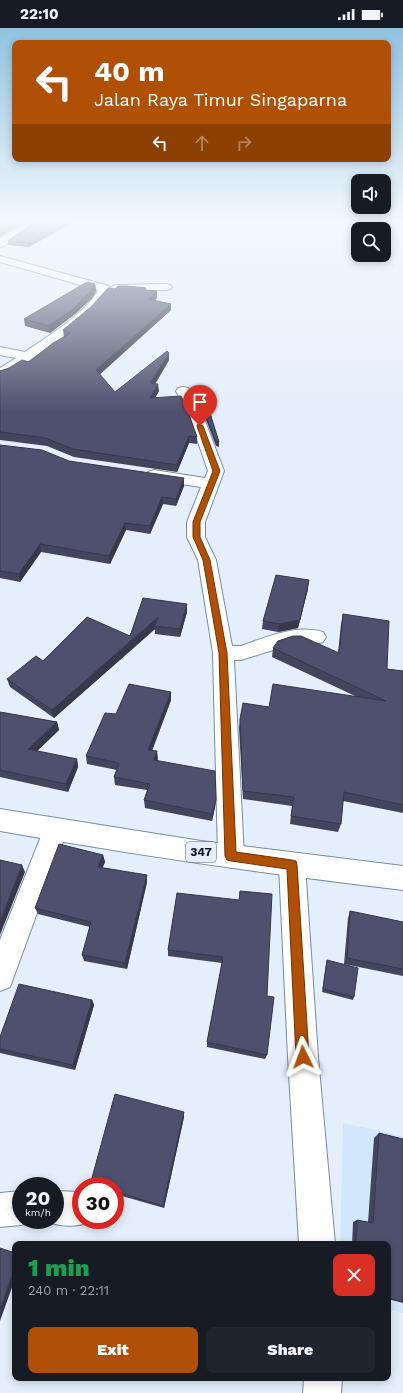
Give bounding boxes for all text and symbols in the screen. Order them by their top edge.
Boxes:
text: 22:10 [20,5,59,23]
text: 40 m [94,55,164,88]
icon: left [28,56,80,108]
text: Jalan Raya Timur Singaparna [94,89,347,110]
icon: left [149,132,171,154]
icon: ahead [191,132,213,154]
icon: right [233,132,255,154]
map controls [351,174,391,262]
button: sound [351,174,391,214]
button: search [351,222,391,262]
pin [183,385,217,426]
icon: arrive [189,391,211,413]
road number: 347 [186,842,216,862]
position arrow [282,1036,324,1078]
speed limit sign: 30 [72,1177,124,1229]
text: 20 [26,1186,50,1210]
text: km/h [25,1207,51,1218]
text: 1 min [28,1254,90,1282]
button: close [333,1254,375,1296]
text: 240 m · 22:11 [28,1283,109,1298]
button: Exit [28,1327,198,1373]
button: Share [206,1327,375,1373]

